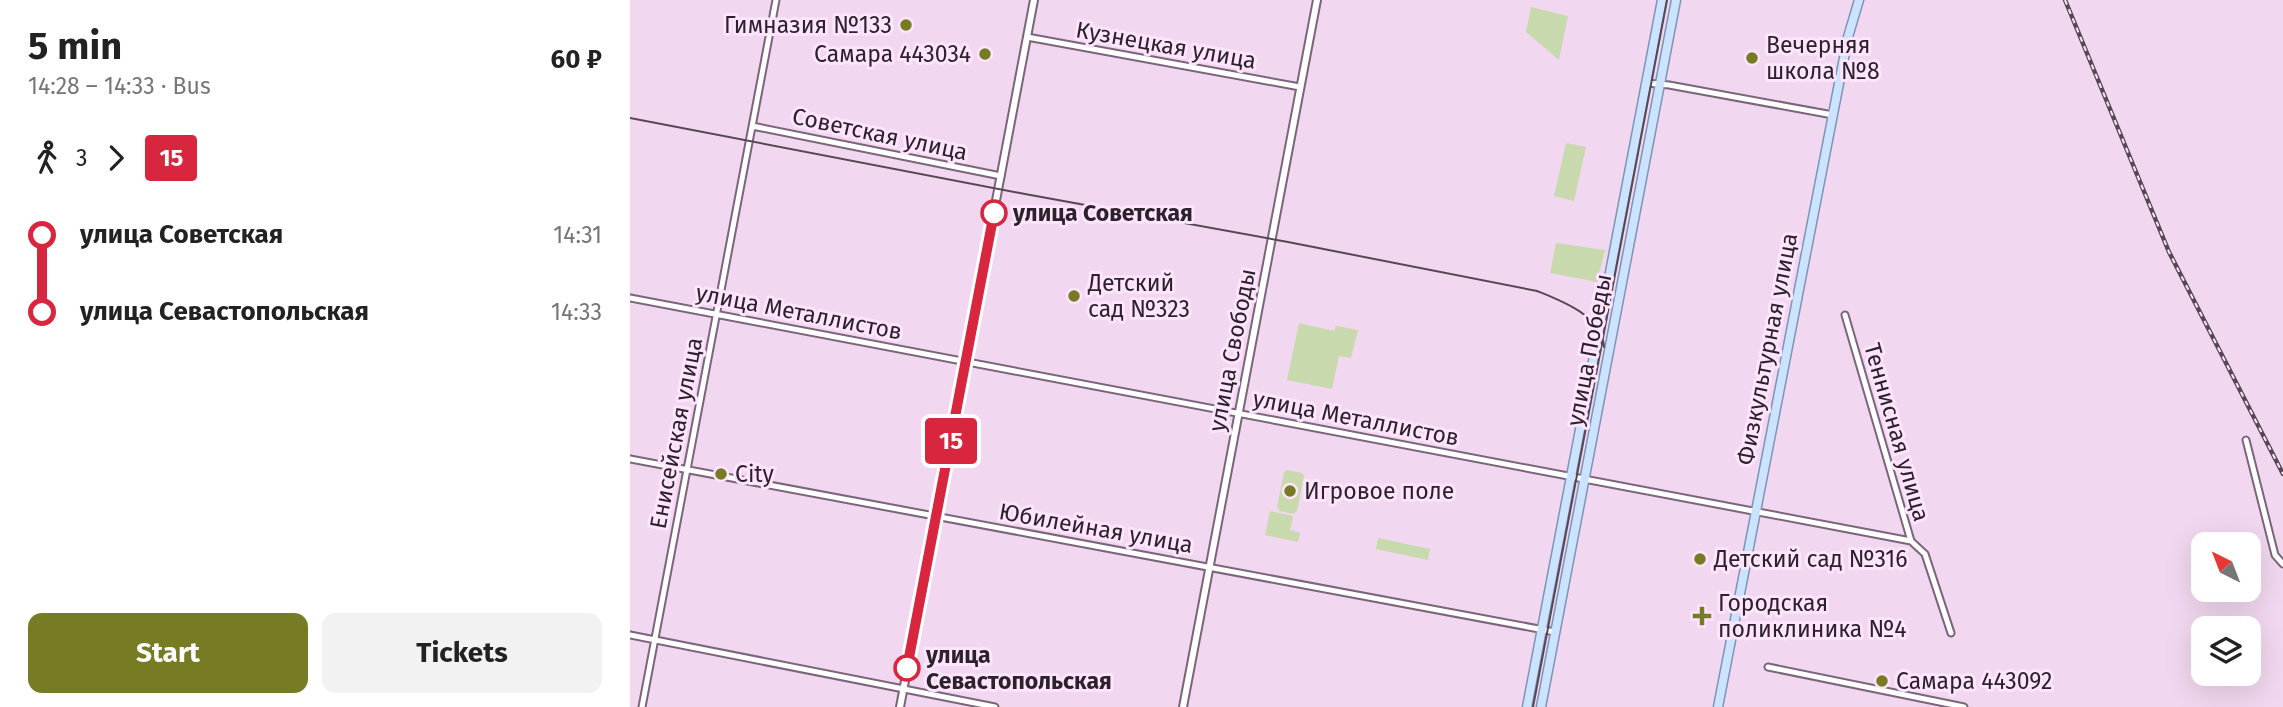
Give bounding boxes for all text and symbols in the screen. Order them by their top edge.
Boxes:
place label: Гимназия №133 [724,11,892,39]
street label: Кузнецкая улица [1074,15,1258,75]
marker: Гимназия №133 [898,17,914,33]
text: 5 min [28,23,122,69]
place label: Вечерняя школа №8 [1766,31,1880,85]
place label: Самара 443034 [814,40,971,68]
text: 60 ₽ [550,44,602,75]
marker: Самара 443034 [977,46,993,62]
marker: Вечерняя школа №8 [1744,50,1760,66]
text: 14:28 – 14:33 · Bus [28,72,211,100]
street label: Советская улица [790,102,970,166]
icon: walk [28,139,66,177]
icon: forward [97,139,135,177]
text: 3 [76,144,87,172]
text: 15 [159,144,183,172]
place label: улица Советская [1012,199,1193,227]
marker: улица Советская [981,200,1007,226]
text: улица Советская [80,219,283,250]
text: 14:31 [553,221,602,249]
street label: Физкультурная улица [1731,231,1803,467]
street label: улица Свободы [1202,266,1262,434]
place label: Детский сад №323 [1087,269,1190,323]
street label: улица Победы [1561,272,1617,428]
street label: улица Металлистов [694,278,904,346]
marker: Детский сад №323 [1066,288,1082,304]
text: улица Севастопольская [80,296,369,327]
text: 14:33 [551,298,602,326]
street label: Енисейская улица [644,335,708,531]
street label: Теннисная улица [1858,340,1936,524]
street label: улица Металлистов [1251,384,1461,452]
line badge: 15 [920,418,982,464]
text: 15 [939,427,963,455]
place label: City [735,460,775,488]
marker: City [713,466,729,482]
place label: Игровое поле [1304,477,1454,505]
marker: Игровое поле [1282,483,1298,499]
street label: Юбилейная улица [997,497,1195,559]
north arrow [2191,532,2261,602]
map controls [2191,532,2261,686]
place label: Детский сад №316 [1713,545,1908,573]
marker: Детский сад №316 [1692,551,1708,567]
place label: Городская поликлиника №4 [1718,589,1907,643]
marker: Городская поликлиника №4 [1692,606,1712,626]
button: Start [28,613,308,693]
button: Tickets [322,613,602,693]
button: layers [2191,616,2261,686]
place label: улица Севастопольская [925,641,1112,695]
marker: улица Севастопольская [894,655,920,681]
place label: Самара 443092 [1896,667,2052,695]
marker: Самара 443092 [1874,673,1890,689]

